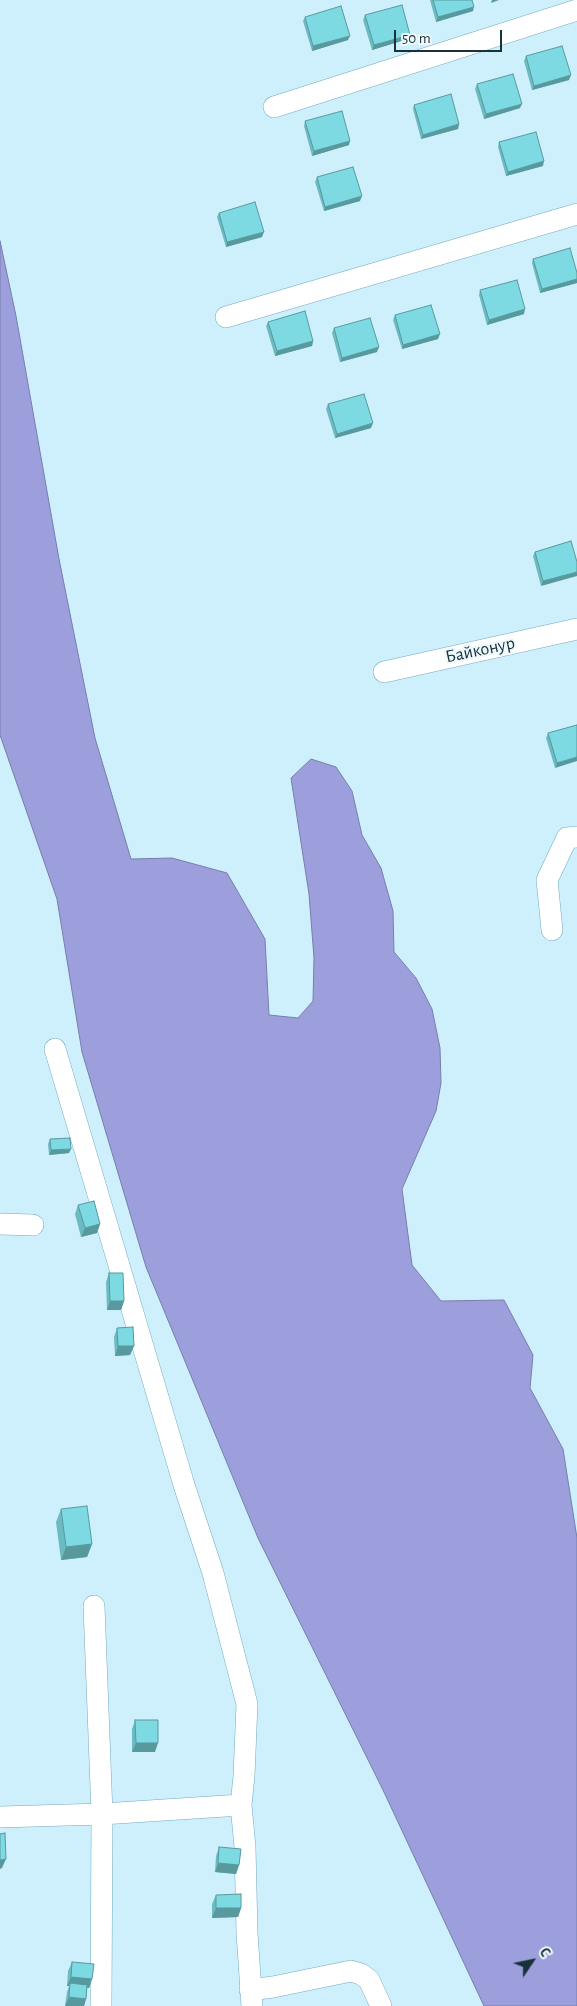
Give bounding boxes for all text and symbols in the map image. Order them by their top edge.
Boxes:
scale bar [397,20,504,52]
text: 50 m [402,31,431,46]
street label: Байконур [443,632,517,668]
north arrow [507,1936,557,1986]
text: С [536,1945,552,1960]

